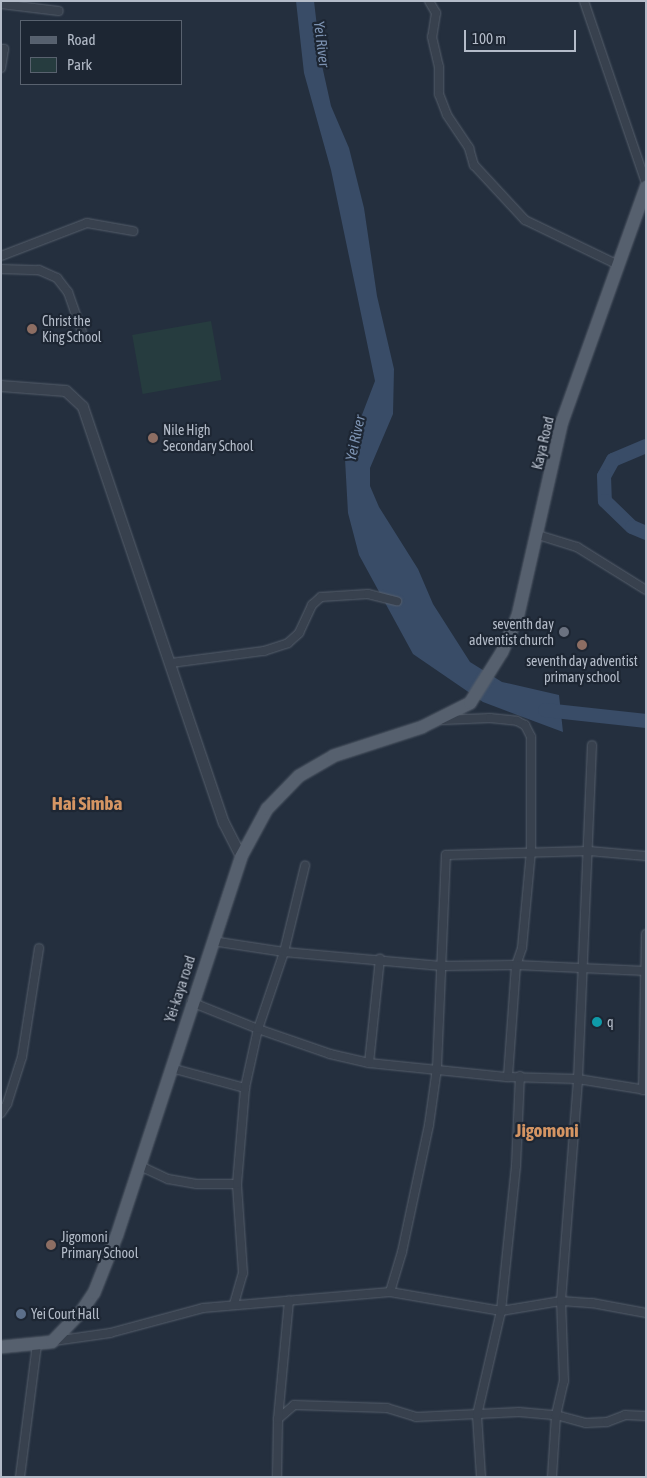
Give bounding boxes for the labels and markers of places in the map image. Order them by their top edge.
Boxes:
place label: Christ the King School [42,313,102,346]
marker: Christ the King School [26,323,38,335]
place label: Nile High Secondary School [163,422,253,454]
marker: Nile High Secondary School [147,432,159,444]
place label: seventh day adventist church [469,616,554,648]
marker: seventh day adventist church [558,626,570,638]
marker: seventh day adventist primary school [576,639,588,651]
place label: seventh day adventist primary school [526,653,638,686]
place label: q [607,1014,614,1030]
marker: q [591,1016,603,1028]
place label: Jigomoni Primary School [61,1229,138,1262]
marker: Jigomoni Primary School [45,1239,57,1251]
place label: Yei Court Hall [31,1306,100,1322]
marker: Yei Court Hall [15,1308,27,1320]

